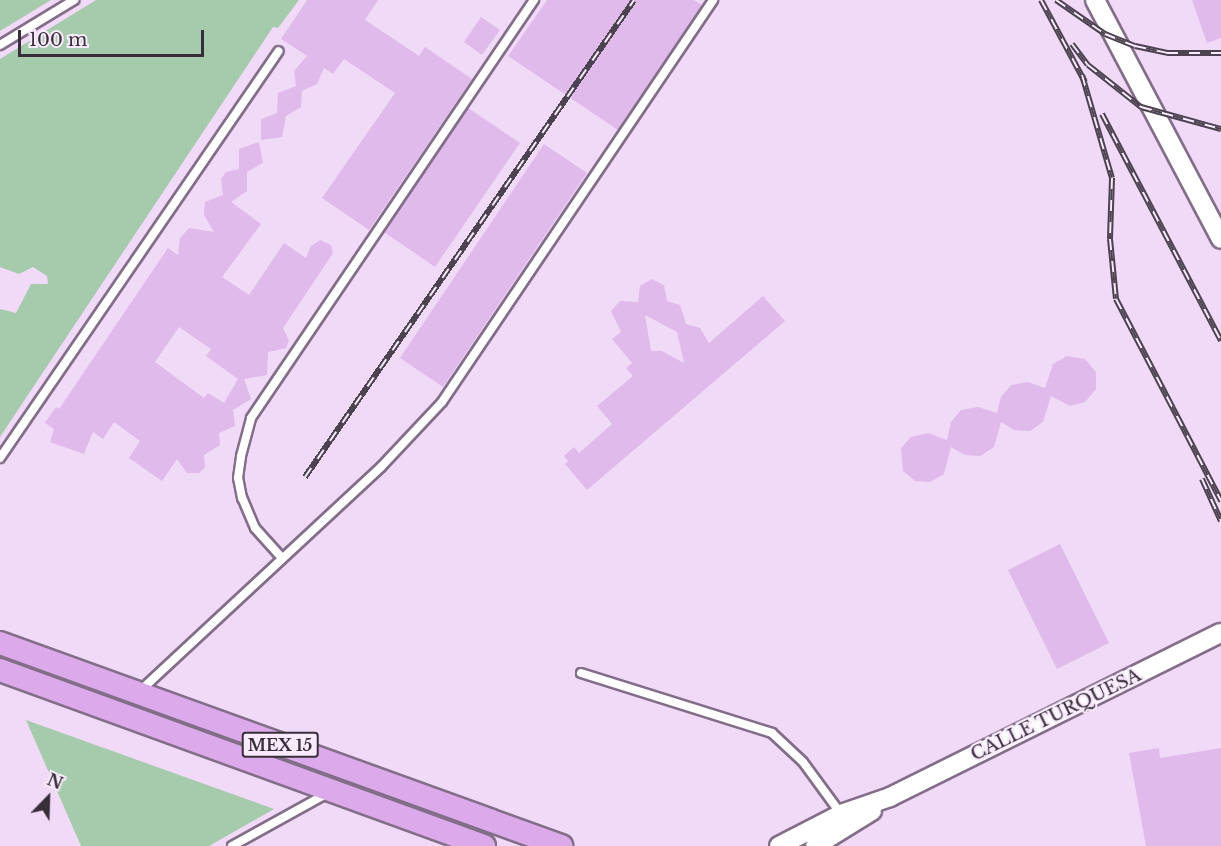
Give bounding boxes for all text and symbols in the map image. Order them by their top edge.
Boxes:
scale bar [21,18,207,56]
text: 100 m [29,29,87,51]
street label: CALLE TURQUESA [967,664,1145,766]
road number: MEX 15 [241,732,319,758]
north arrow [18,768,78,828]
text: N [44,769,66,794]

